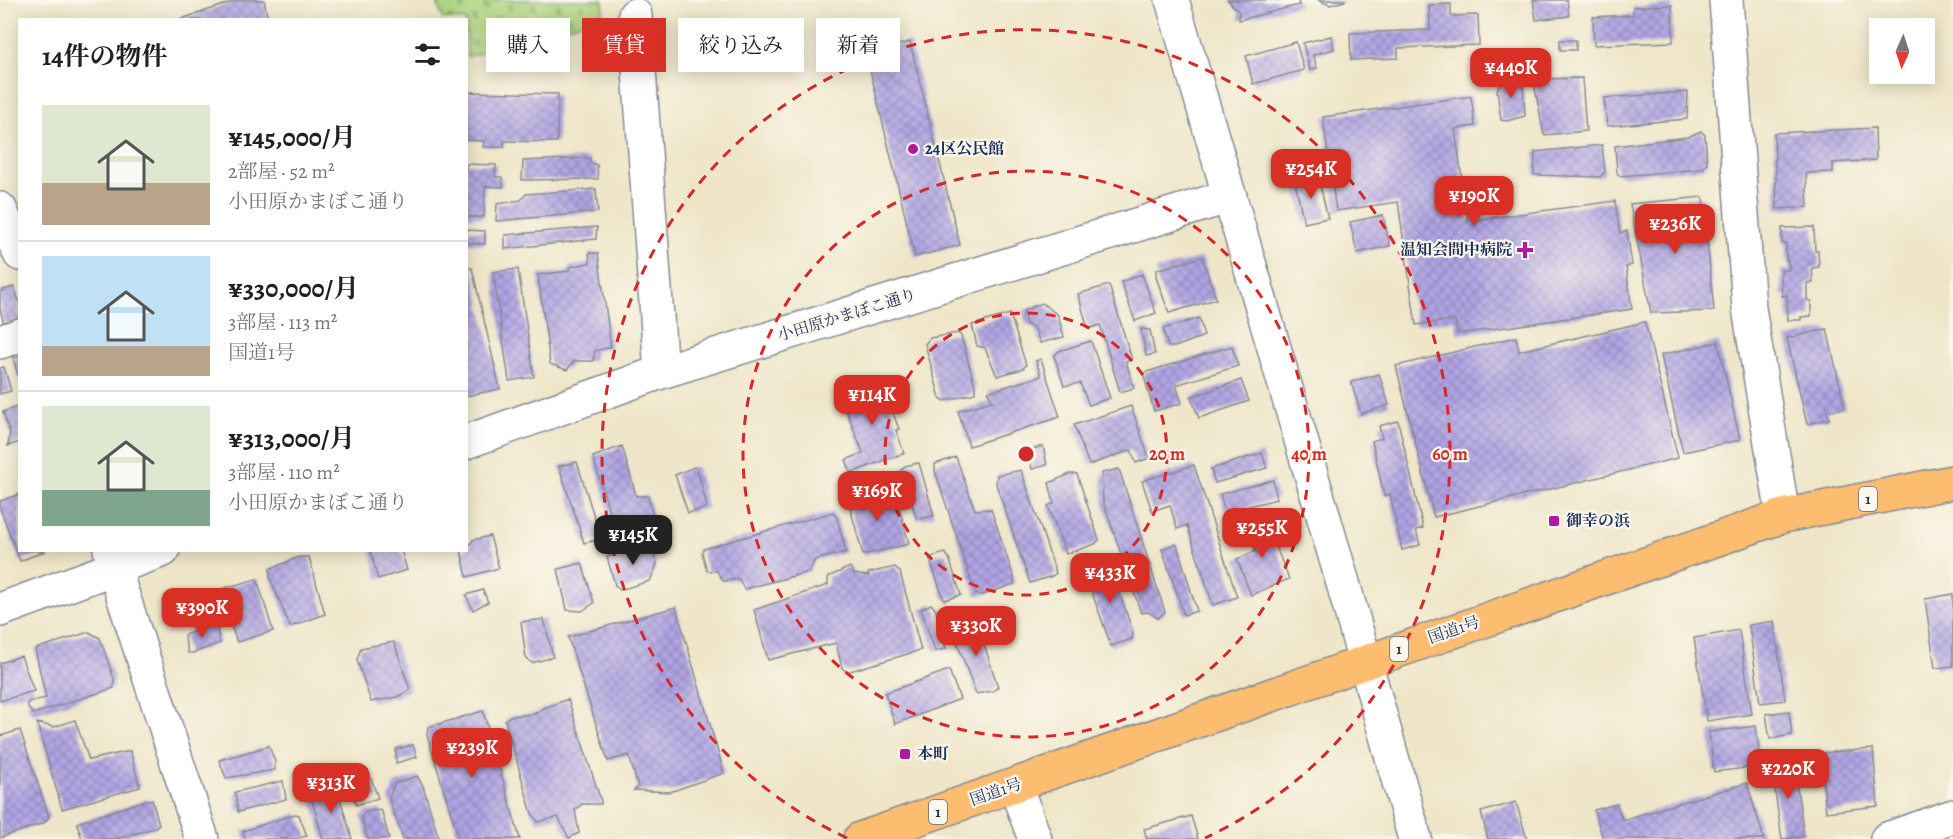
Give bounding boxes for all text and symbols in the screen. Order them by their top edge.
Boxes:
chip: 購入 [486,18,570,72]
chip: 賃貸 [582,18,666,72]
chip: 絞り込み [678,18,804,72]
chip: 新着 [816,18,900,72]
north arrow [1869,18,1935,84]
map controls [1869,18,1935,84]
icon: filters [411,38,444,71]
text: 14件の物件 [42,39,168,74]
pin: ¥440K [1469,48,1553,99]
text: ¥440K [1484,54,1538,81]
text: ¥145,000/月 [228,120,356,155]
icon: home [90,129,162,201]
place label: 24区公民館 [925,138,1004,160]
marker: 24区公民館 [906,142,920,156]
pin: ¥254K [1269,149,1353,200]
text: ¥254K [1285,155,1337,182]
text: 2部屋 · 52 m² [228,158,335,185]
pin: ¥190K [1432,176,1516,227]
text: ¥190K [1448,182,1500,209]
text: 小田原かまぼこ通り [228,188,408,215]
pin: ¥236K [1633,204,1717,255]
text: ¥236K [1649,210,1701,237]
place label: 温知会間中病院 [1400,239,1512,261]
marker: 温知会間中病院 [1516,241,1534,259]
text: ¥330,000/月 [228,271,359,306]
icon: home [90,280,162,352]
street label: 小田原かまぼこ通り [775,283,919,347]
text: 3部屋 · 113 m² [228,309,337,336]
text: 国道1号 [228,339,295,366]
pin: ¥114K [830,375,914,426]
text: ¥114K [848,381,896,408]
text: ¥313,000/月 [228,421,355,456]
icon: home [90,430,162,502]
text: 20 m [1149,442,1185,466]
text: 40 m [1291,442,1327,466]
text: 60 m [1432,442,1468,466]
centre of rings [1016,444,1036,464]
text: 3部屋 · 110 m² [228,459,340,486]
pin: ¥169K [835,471,919,522]
text: ¥169K [852,477,902,504]
road number: 1 [1859,487,1877,511]
text: 小田原かまぼこ通り [228,489,408,516]
pin: ¥255K [1220,508,1304,559]
place label: 御幸の浜 [1566,510,1630,532]
text: ¥255K [1236,514,1288,541]
marker: 御幸の浜 [1547,514,1561,528]
pin: ¥145K [591,515,675,566]
text: ¥145K [608,521,658,548]
pin: ¥433K [1068,553,1152,604]
text: ¥433K [1084,559,1136,586]
pin: ¥390K [160,588,244,639]
text: ¥390K [176,594,228,621]
pin: ¥330K [934,606,1018,657]
street label: 国道1号 [1425,611,1483,649]
text: ¥330K [950,612,1002,639]
road number: 1 [1390,637,1408,661]
pin: ¥239K [430,728,514,779]
text: ¥239K [446,734,498,761]
place label: 本町 [917,743,949,765]
marker: 本町 [898,747,912,761]
pin: ¥220K [1746,749,1830,800]
text: ¥220K [1761,755,1815,782]
pin: ¥313K [289,763,373,814]
text: ¥313K [307,769,355,796]
street label: 国道1号 [967,773,1025,811]
road number: 1 [929,800,947,824]

